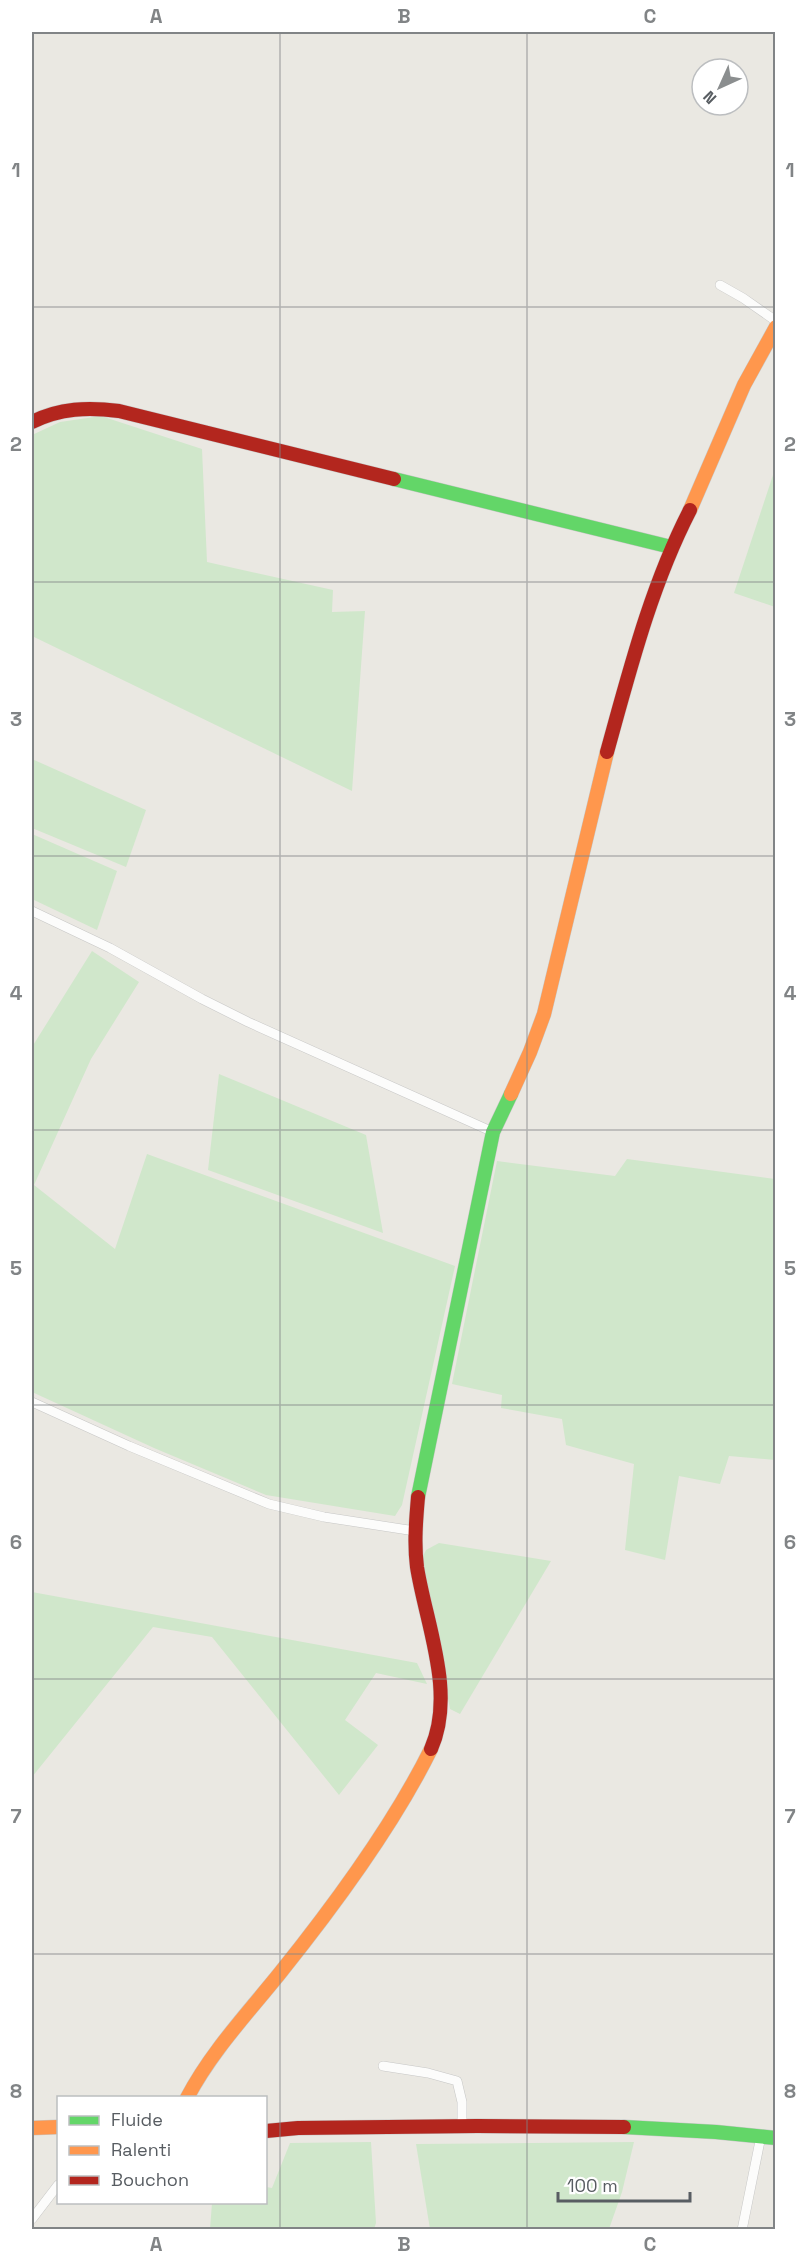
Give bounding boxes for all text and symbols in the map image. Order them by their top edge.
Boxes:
text: A [150,3,163,29]
text: B [397,3,411,29]
text: C [644,3,657,29]
north arrow [690,57,750,117]
text: N [699,86,721,108]
text: 1 [11,157,21,183]
text: 1 [785,157,795,183]
text: 2 [10,431,22,457]
text: 2 [784,431,796,457]
text: 3 [10,706,22,732]
text: 3 [784,706,796,732]
text: 4 [10,980,23,1006]
text: 4 [784,980,797,1006]
text: 5 [10,1255,22,1281]
text: 5 [784,1255,796,1281]
text: 6 [10,1529,22,1555]
text: 6 [784,1529,796,1555]
text: 7 [10,1803,22,1829]
text: 7 [784,1803,796,1829]
text: 8 [10,2078,22,2104]
text: 8 [784,2078,796,2104]
legend [57,2096,267,2204]
text: Fluide [111,2108,163,2131]
text: Ralenti [111,2138,171,2161]
scale bar [558,2165,690,2203]
text: Bouchon [111,2168,189,2191]
text: 100 m [567,2174,618,2197]
text: A [150,2231,163,2257]
text: B [397,2231,411,2257]
text: C [644,2231,657,2257]

